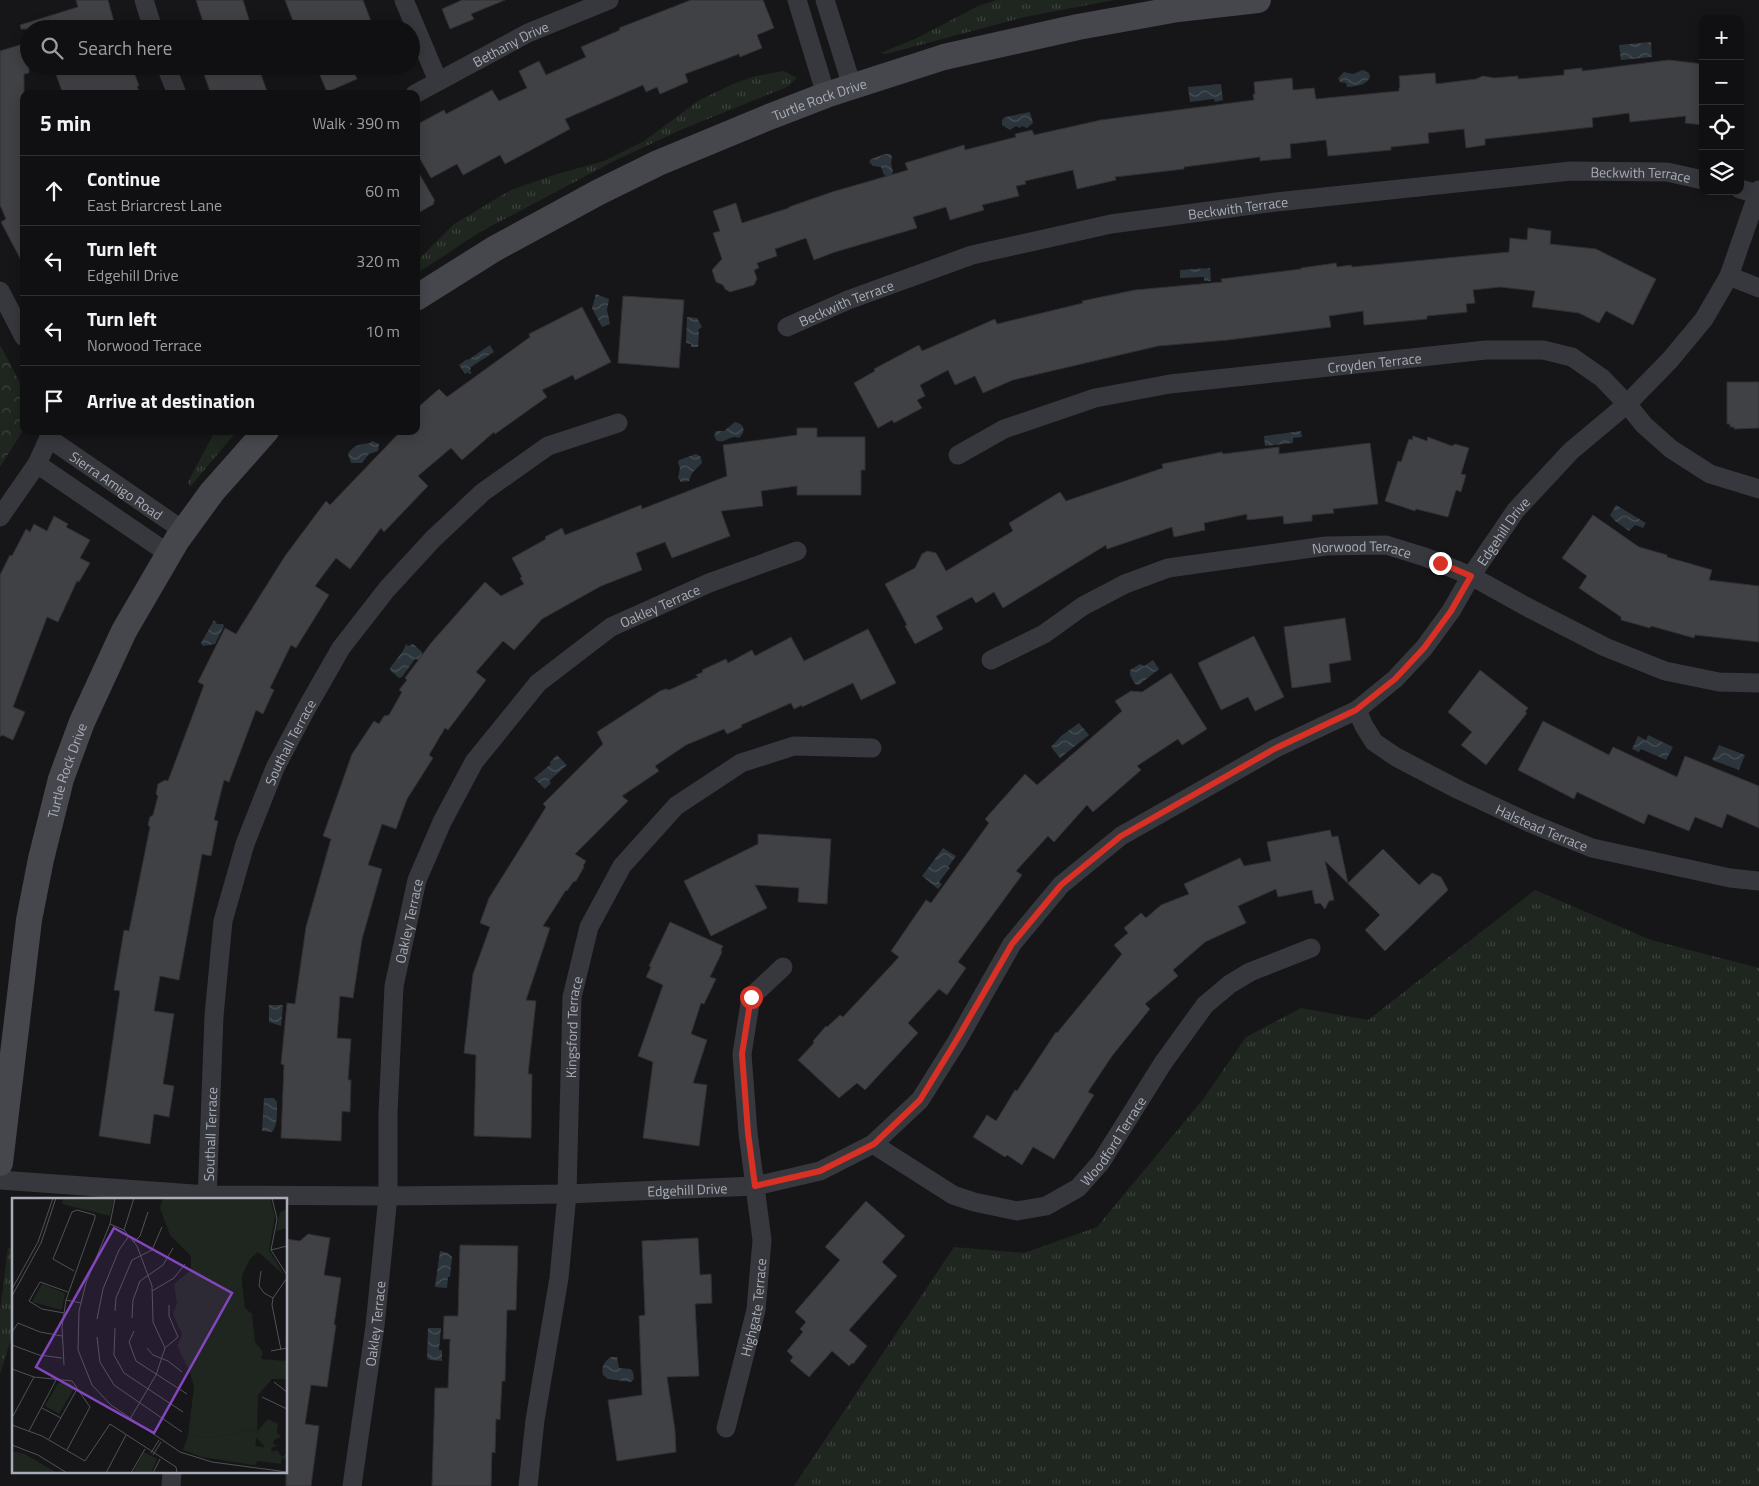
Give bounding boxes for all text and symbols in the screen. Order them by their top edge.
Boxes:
street label: Bethany Drive [468,15,552,72]
map controls [1699,15,1744,195]
button: + [1699,15,1744,60]
search box [20,20,420,75]
text: Search here [78,33,172,62]
icon: search [38,34,66,62]
button: − [1699,60,1744,105]
street label: Turtle Rock Drive [769,72,869,125]
button: locate [1699,105,1744,150]
text: 5 min [40,107,91,139]
text: Walk · 390 m [312,111,400,135]
button: layers [1699,150,1744,195]
street label: Beckwith Terrace [1590,161,1693,188]
text: Continue [87,164,160,193]
icon: ahead [40,177,68,205]
text: 60 m [365,179,400,203]
street label: Beckwith Terrace [1186,190,1289,224]
text: East Briarcrest Lane [87,193,222,217]
text: Turn left [87,234,157,263]
icon: left [40,247,68,275]
text: 320 m [356,249,400,273]
text: Edgehill Drive [87,263,178,287]
street label: Beckwith Terrace [795,274,896,331]
text: Turn left [87,304,157,333]
icon: left [40,317,68,345]
text: 10 m [365,319,400,343]
text: Norwood Terrace [87,333,202,357]
street label: Croyden Terrace [1327,347,1423,378]
text: Arrive at destination [87,386,255,415]
icon: arrive [40,387,68,415]
street label: Sierra Amigo Road [66,445,168,524]
street label: Edgehill Drive [1471,492,1534,570]
street label: Norwood Terrace [1311,534,1414,563]
route end [1429,552,1452,575]
street label: Oakley Terrace [616,578,703,632]
street label: Southall Terrace [259,695,320,788]
street label: Turtle Rock Drive [41,720,91,820]
street label: Halstead Terrace [1492,798,1591,856]
street label: Oakley Terrace [389,877,427,965]
street label: Kingsford Terrace [559,974,587,1078]
route start [740,986,763,1009]
street label: Southall Terrace [197,1086,222,1182]
street label: Woodford Terrace [1075,1092,1150,1190]
street label: Edgehill Drive [647,1177,728,1201]
inset map [12,1198,288,1474]
street label: Highgate Terrace [734,1257,771,1359]
street label: Oakley Terrace [359,1280,390,1368]

